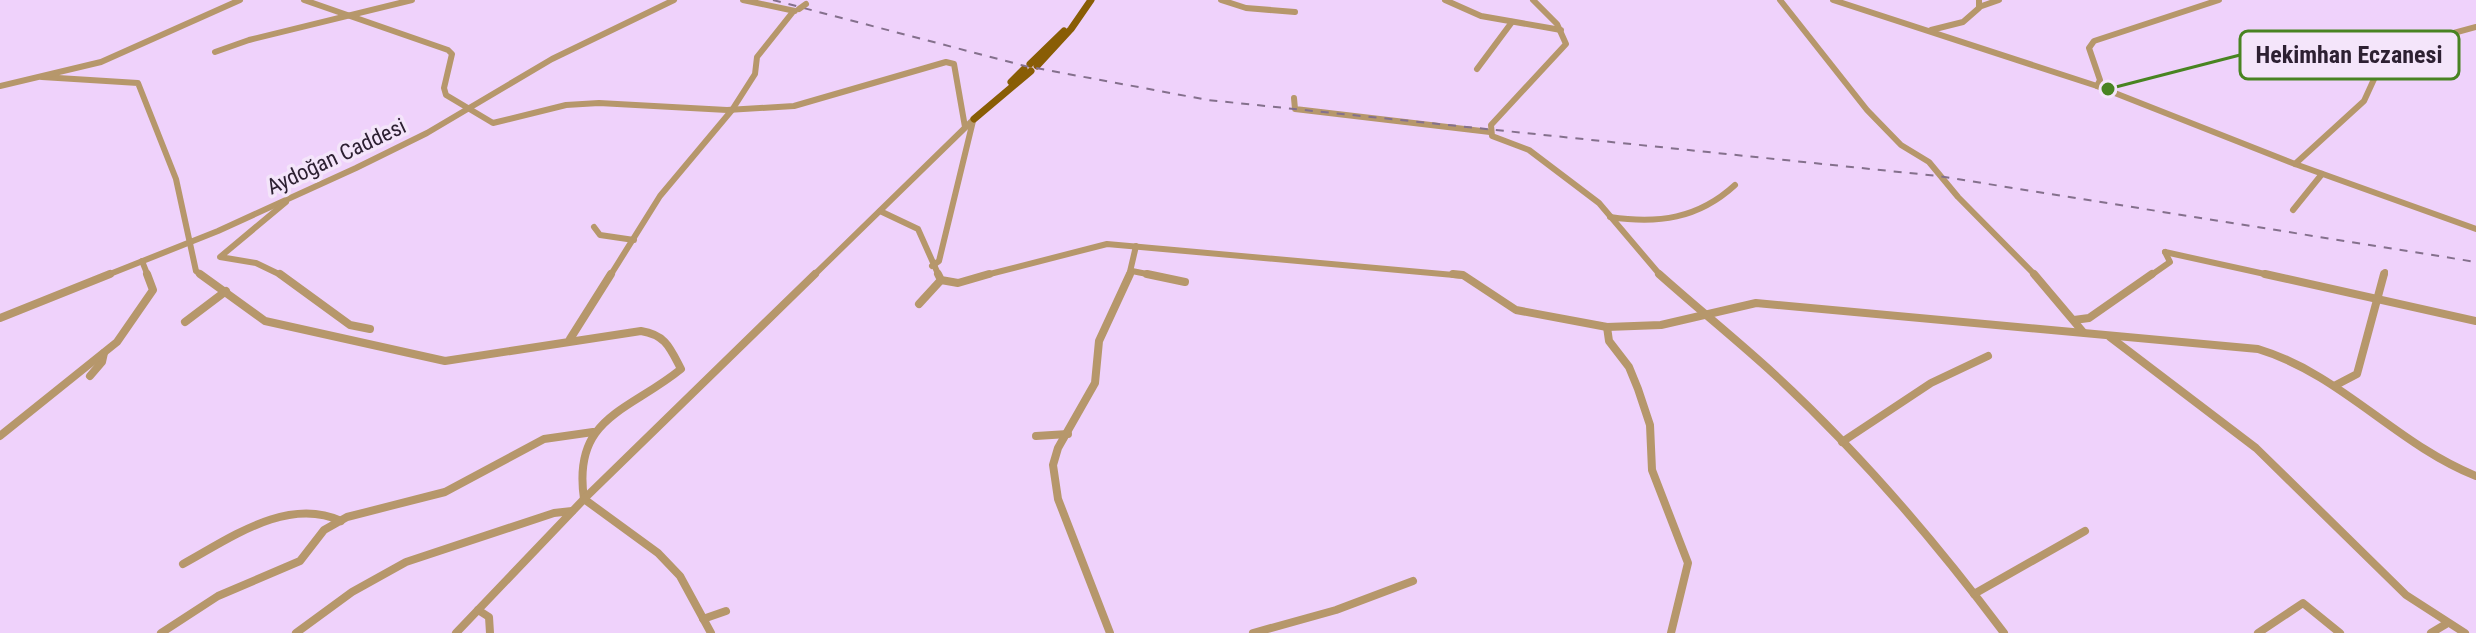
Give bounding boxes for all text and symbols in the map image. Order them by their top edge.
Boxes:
callout: Hekimhan Eczanesi [2240,31,2459,79]
text: Hekimhan Eczanesi [2256,41,2443,69]
street label: Aydoğan Caddesi [263,113,410,200]

